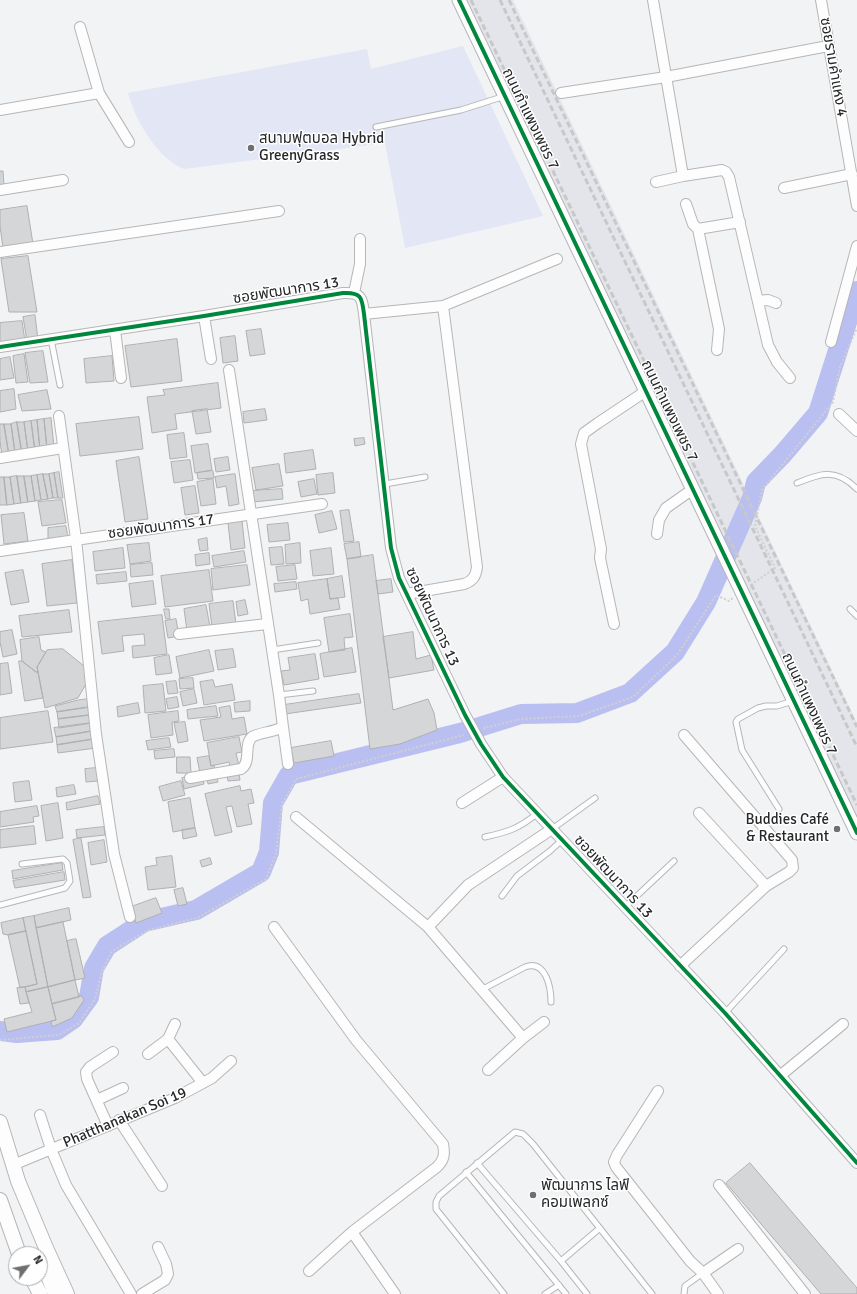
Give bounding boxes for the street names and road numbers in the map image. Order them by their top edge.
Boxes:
street label: ซอยรามคำแหง 4 [815,16,851,118]
street label: ถนนกำแพงเพชร 7 [498,65,562,173]
street label: ซอยพัฒนาการ 13 [232,274,340,308]
street label: ถนนกำแพงเพชร 7 [637,357,701,465]
street label: ซอยพัฒนาการ 17 [107,511,215,543]
street label: ซอยพัฒนาการ 13 [401,565,463,669]
street label: ถนนกำแพงเพชร 7 [777,650,841,758]
street label: ซอยพัฒนาการ 13 [570,832,656,922]
street label: Phatthanakan Soi 19 [61,1084,189,1152]

